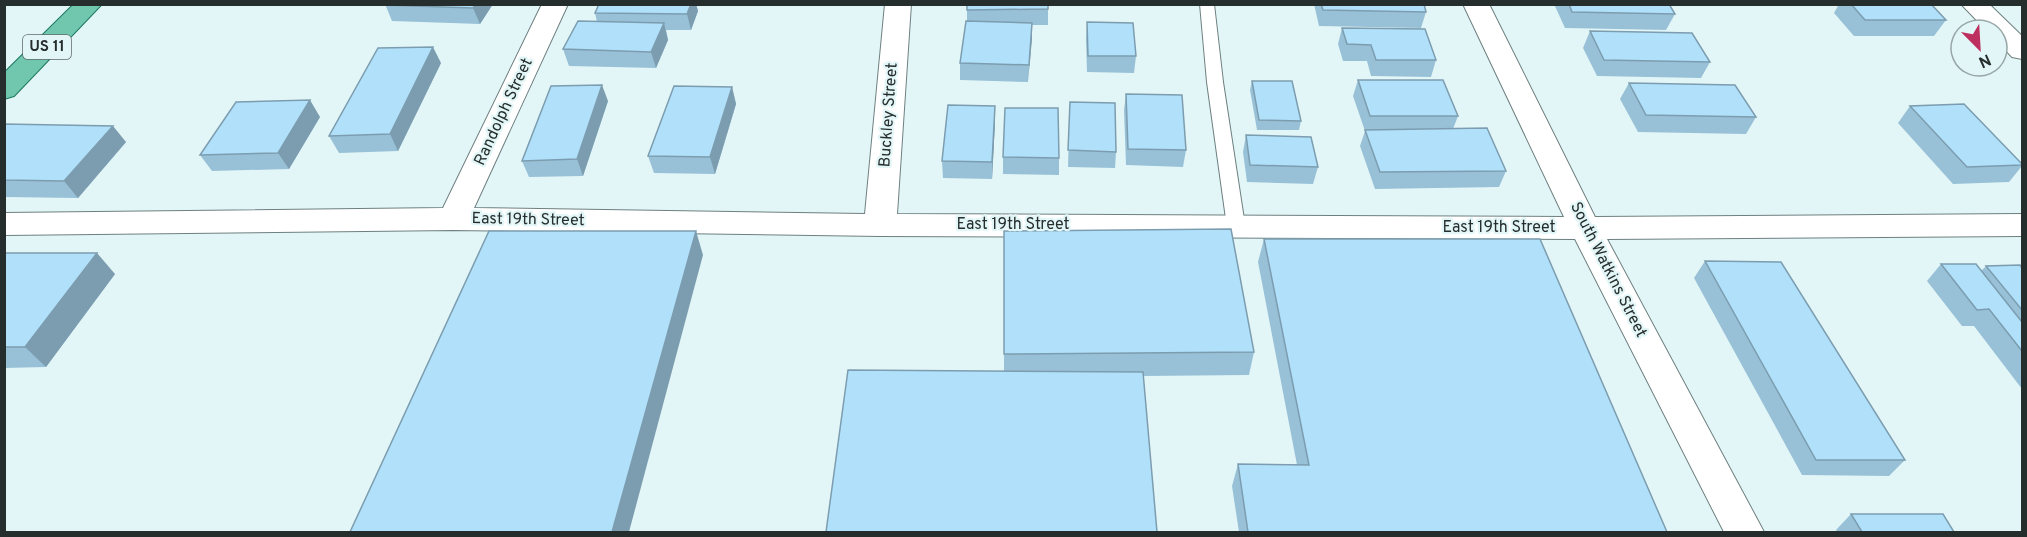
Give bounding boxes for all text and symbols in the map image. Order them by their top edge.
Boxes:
north arrow [1949,18,2009,78]
road number: US 11 [23,35,71,59]
text: N [1975,48,1994,71]
street label: Randolph Street [470,55,538,169]
street label: Buckley Street [875,62,903,168]
street label: South Watkins Street [1565,199,1651,341]
street label: East 19th Street [471,209,585,231]
street label: East 19th Street [956,215,1070,235]
street label: East 19th Street [1442,218,1556,238]

